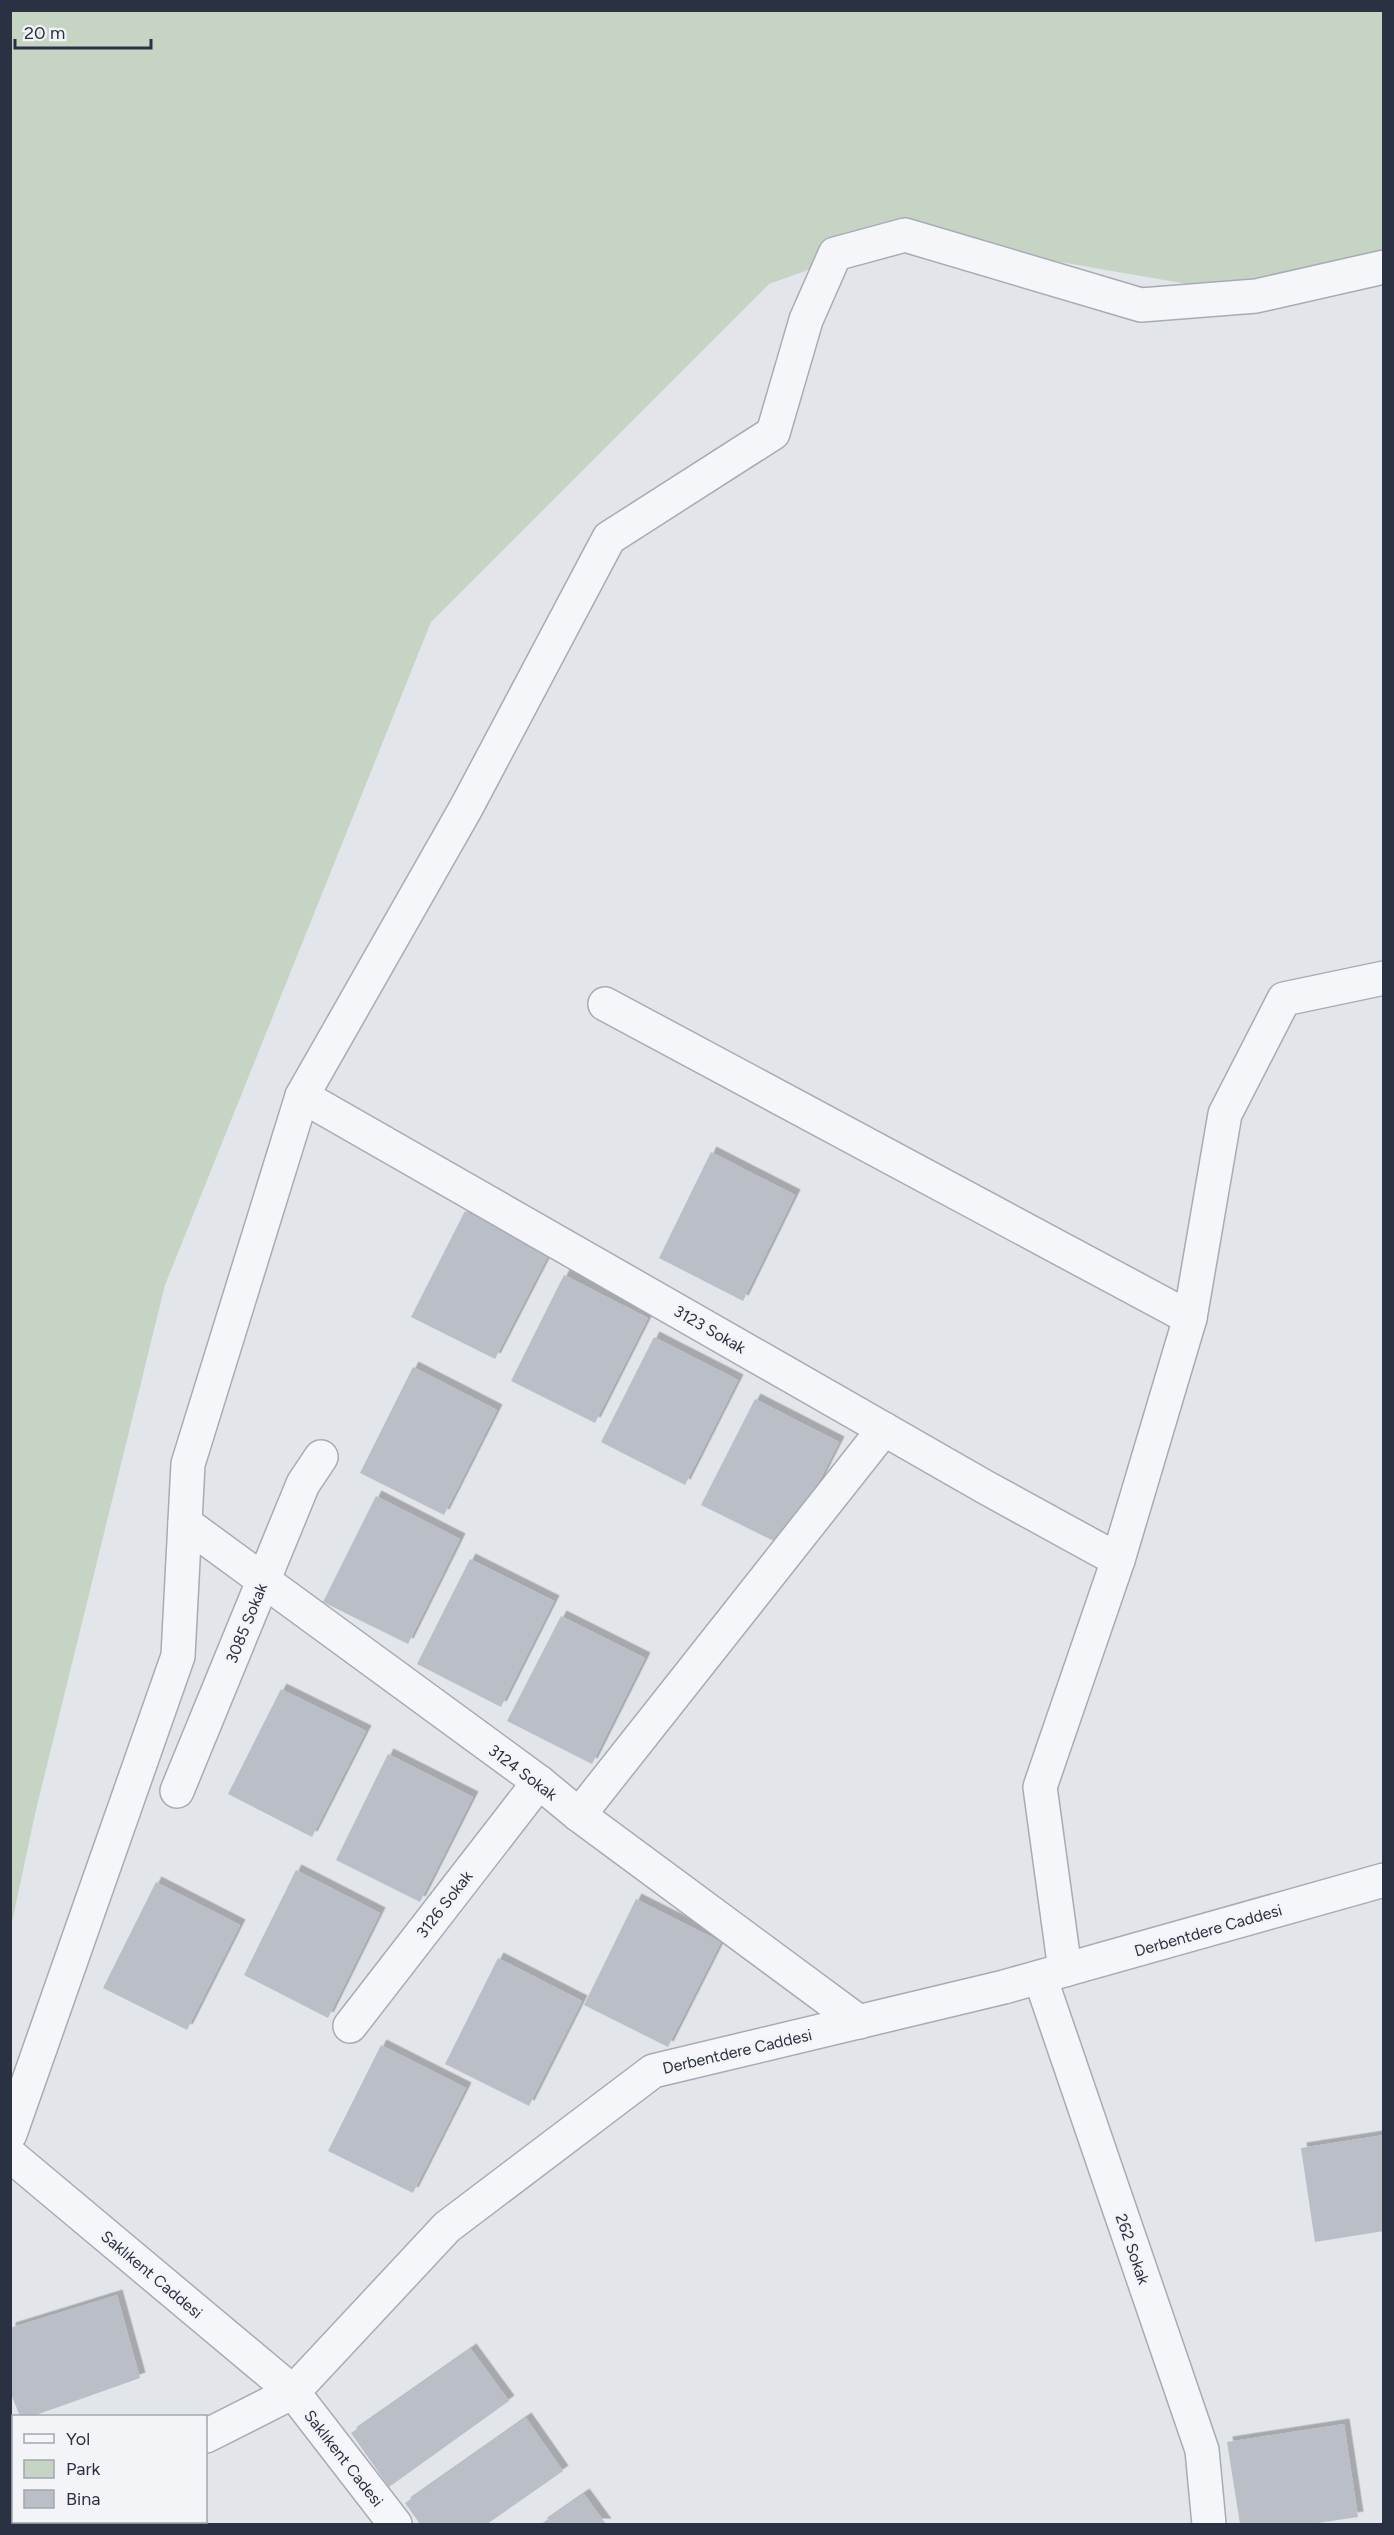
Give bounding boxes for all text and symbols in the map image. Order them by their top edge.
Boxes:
scale bar [15,12,152,50]
text: 20 m [24,22,65,44]
street label: 3123 Sokak [671,1301,749,1358]
street label: 3085 Sokak [222,1580,271,1666]
street label: 3124 Sokak [485,1741,561,1804]
street label: 3126 Sokak [412,1867,477,1942]
street label: Derbentdere Caddesi [1132,1900,1284,1961]
street label: Derbentdere Caddesi [661,2025,814,2078]
street label: 262 Sokak [1112,2211,1154,2287]
street label: Saklıkent Caddesi [97,2226,206,2322]
street label: Saklıkent Cadesi [300,2406,387,2510]
legend [12,2415,207,2523]
text: Yol [66,2428,90,2450]
text: Park [66,2458,101,2480]
text: Bina [66,2488,100,2510]

